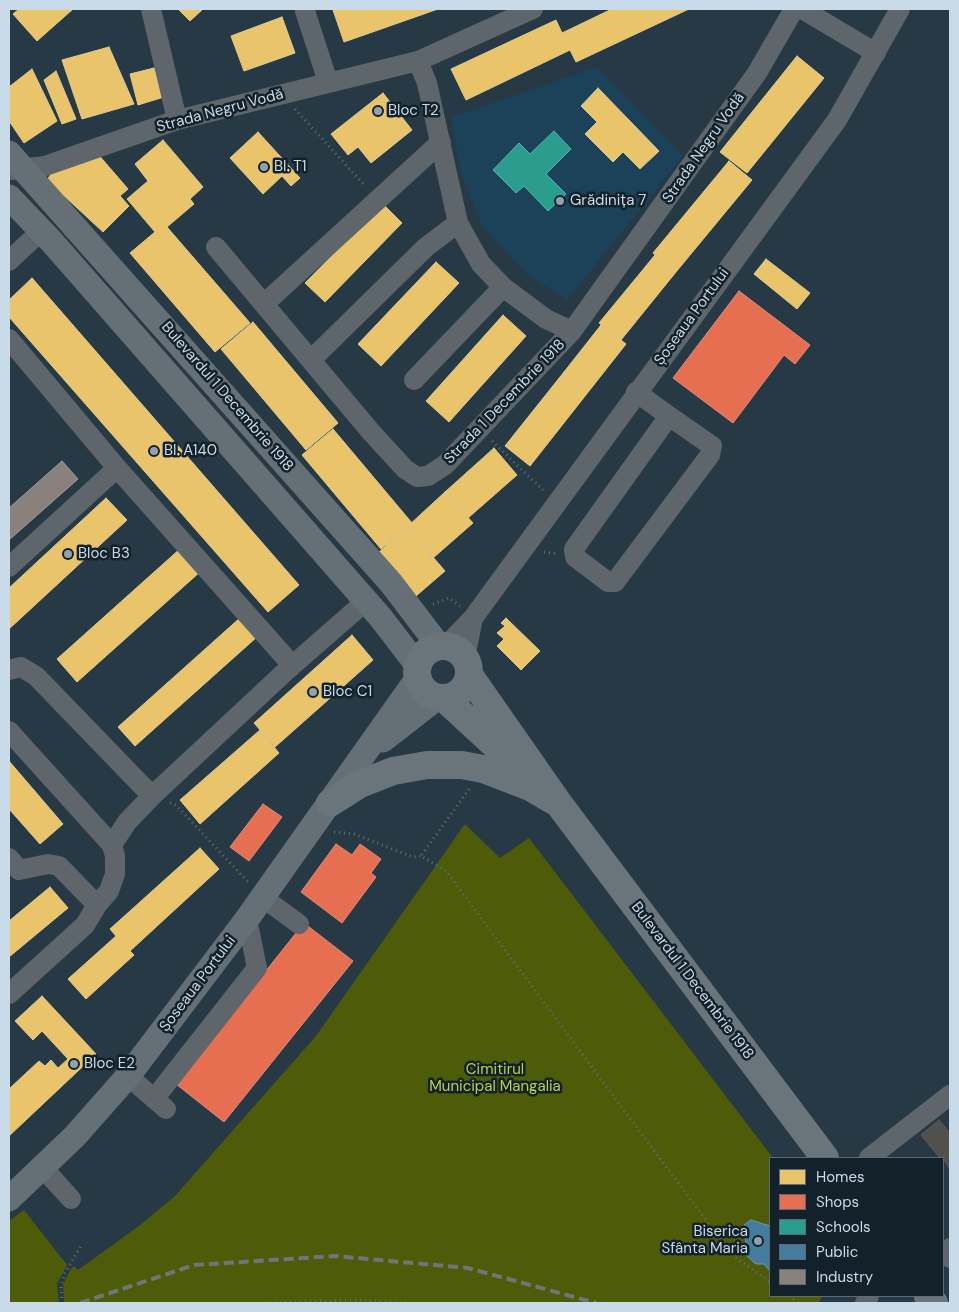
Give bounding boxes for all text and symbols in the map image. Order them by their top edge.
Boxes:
street label: Strada Negru Vodă [155,85,285,137]
street label: Strada Negru Vodă [659,89,749,207]
place label: Bloc T2 [388,102,439,120]
marker: Bloc T2 [372,105,384,117]
place label: Bl. T1 [274,158,306,176]
marker: Bl. T1 [258,161,270,173]
place label: Grădinița 7 [570,192,646,210]
marker: Grădinița 7 [554,195,566,207]
street label: Șoseaua Portului [651,265,733,369]
street label: Bulevardul 1 Decembrie 1918 [157,319,297,475]
street label: Strada 1 Decembrie 1918 [441,336,569,468]
place label: Bl. A140 [164,442,217,460]
marker: Bl. A140 [148,445,160,457]
place label: Bloc B3 [78,545,130,563]
marker: Bloc B3 [62,548,74,560]
place label: Bloc C1 [323,683,372,701]
marker: Bloc C1 [307,686,319,698]
street label: Bulevardul 1 Decembrie 1918 [627,899,757,1063]
street label: Șoseaua Portului [156,933,240,1035]
place label: Bloc E2 [84,1055,135,1073]
marker: Bloc E2 [68,1058,80,1070]
park label: Cimitirul Municipal Mangalia [429,1061,561,1096]
legend [769,1157,944,1297]
text: Homes [816,1167,865,1187]
text: Shops [816,1192,859,1212]
text: Schools [816,1217,871,1237]
place label: Biserica Sfânta Maria [662,1223,748,1258]
marker: Biserica Sfânta Maria [752,1235,764,1247]
text: Public [816,1242,858,1262]
text: Industry [816,1267,873,1287]

